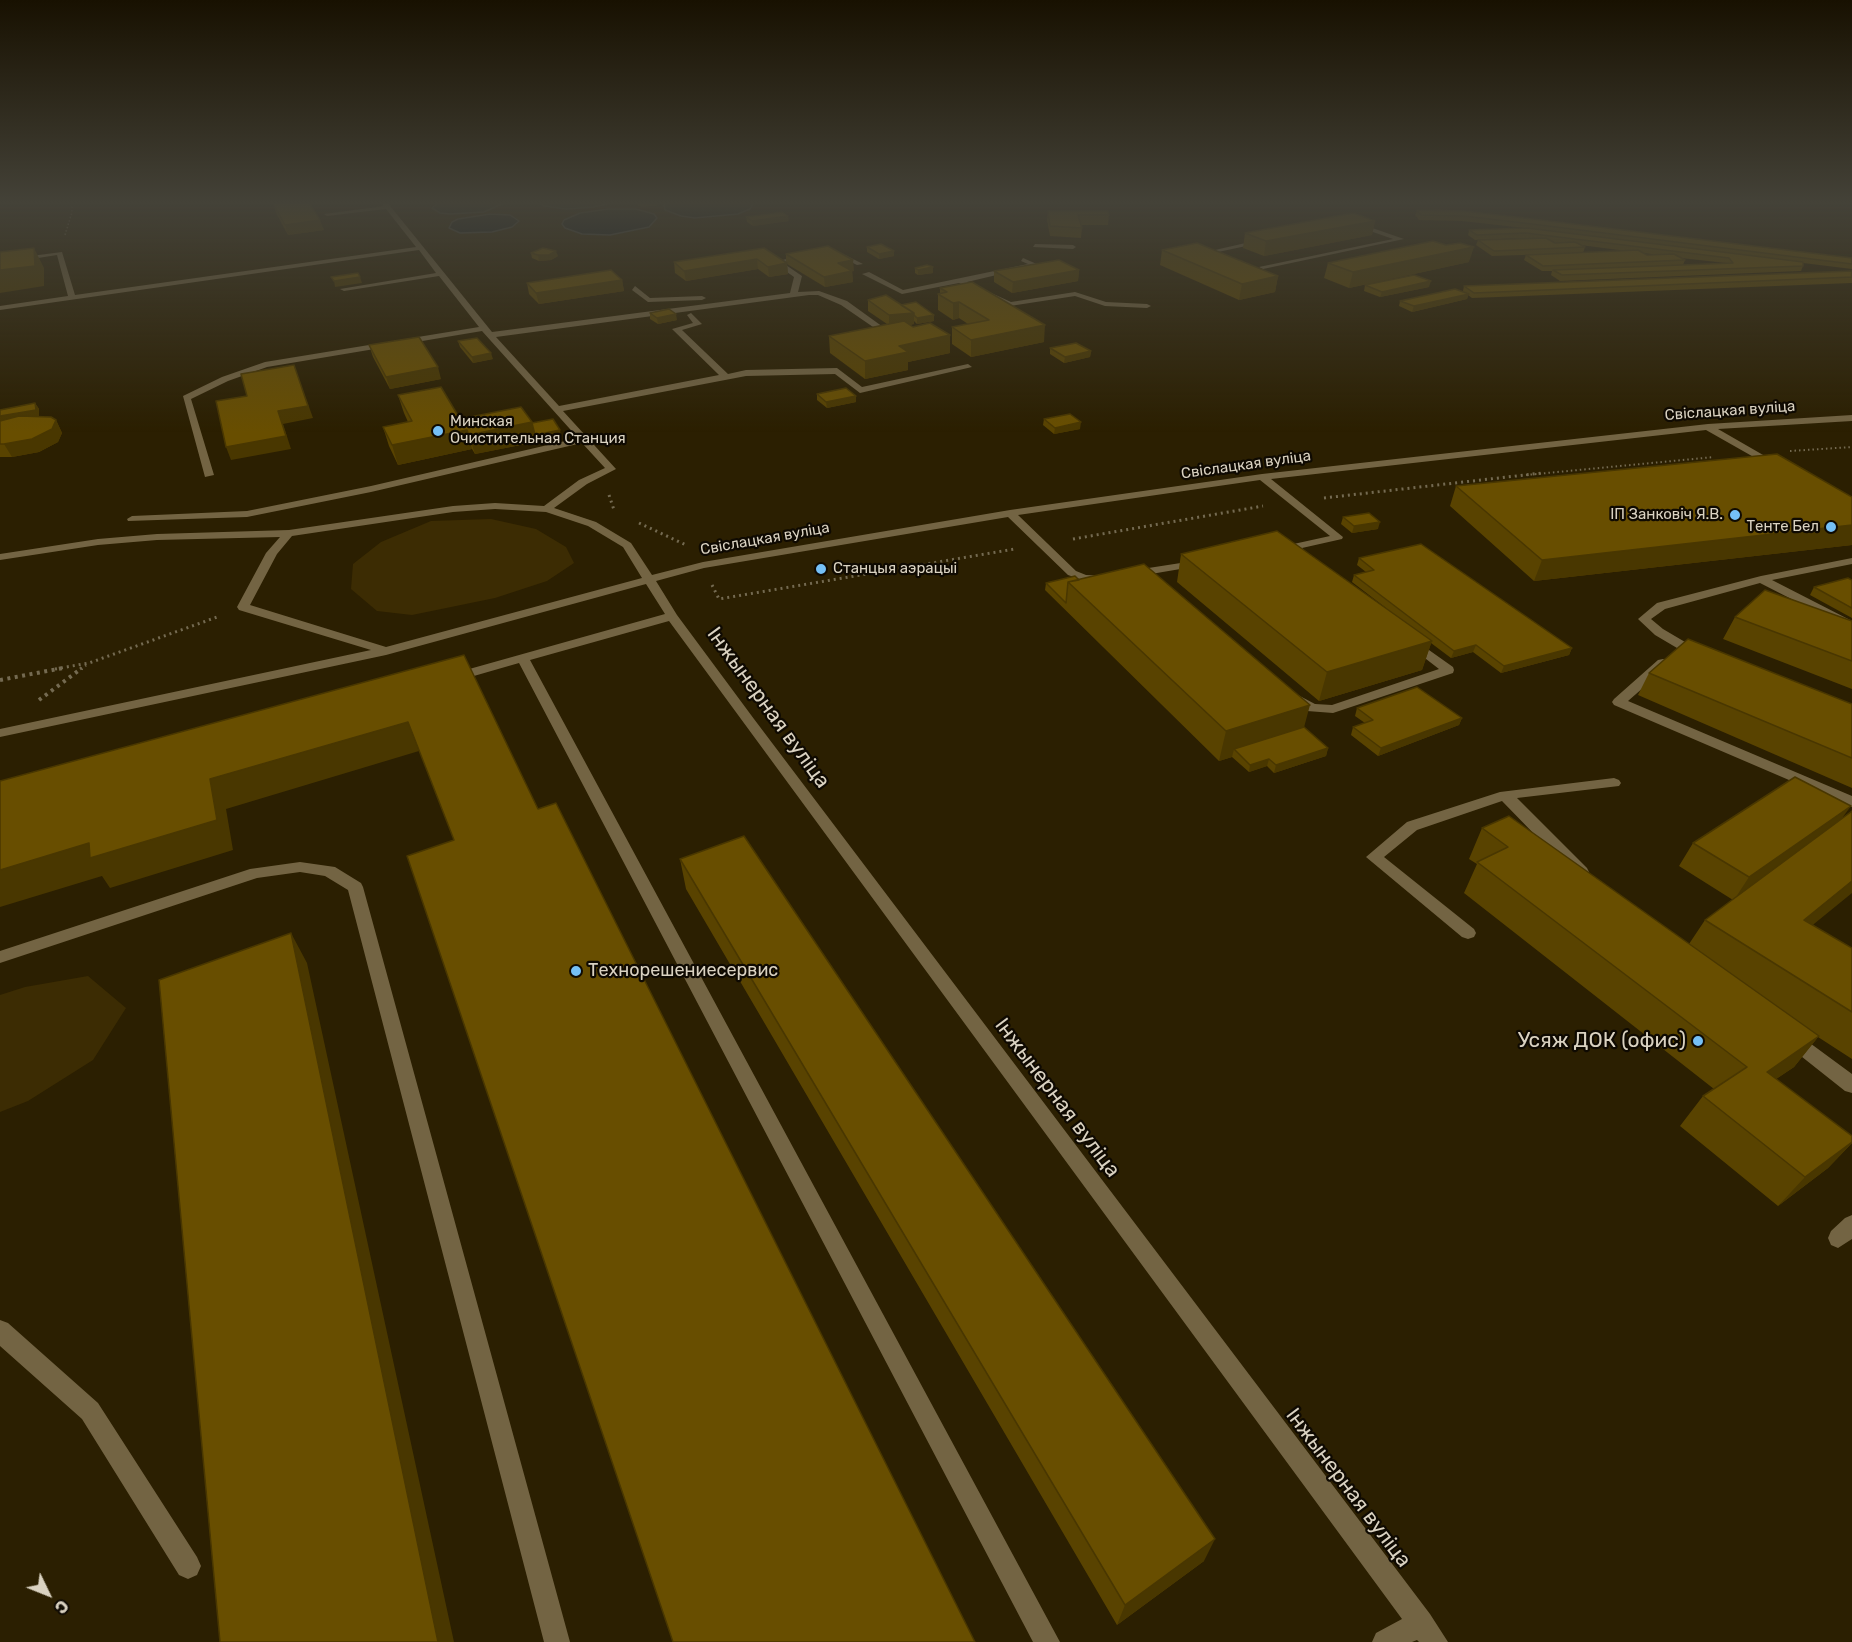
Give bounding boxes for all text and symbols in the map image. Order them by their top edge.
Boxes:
street label: Свіслацкая вуліца [1664,397,1796,425]
place label: Минская Очистительная Станция [450,413,626,448]
marker: Минская Очистительная Станция [431,424,445,438]
street label: Свіслацкая вуліца [1180,447,1312,483]
place label: ІП Занковіч Я.В. [1610,506,1723,524]
marker: ІП Занковіч Я.В. [1728,508,1742,522]
place label: Тенте Бел [1746,518,1819,536]
street label: Свіслацкая вуліца [699,519,831,559]
marker: Тенте Бел [1824,520,1838,534]
place label: Станцыя аэрацыі [833,560,957,578]
marker: Станцыя аэрацыі [814,562,828,576]
street label: Інжынерная вуліца [701,623,835,793]
place label: Технорешениесервис [588,960,778,982]
marker: Технорешениесервис [569,964,583,978]
street label: Інжынерная вуліца [989,1013,1125,1183]
place label: Усяж ДОК (офис) [1518,1028,1686,1054]
marker: Усяж ДОК (офис) [1691,1034,1705,1048]
street label: Інжынерная вуліца [1280,1403,1416,1573]
north arrow [18,1564,78,1624]
text: С [51,1596,72,1617]

